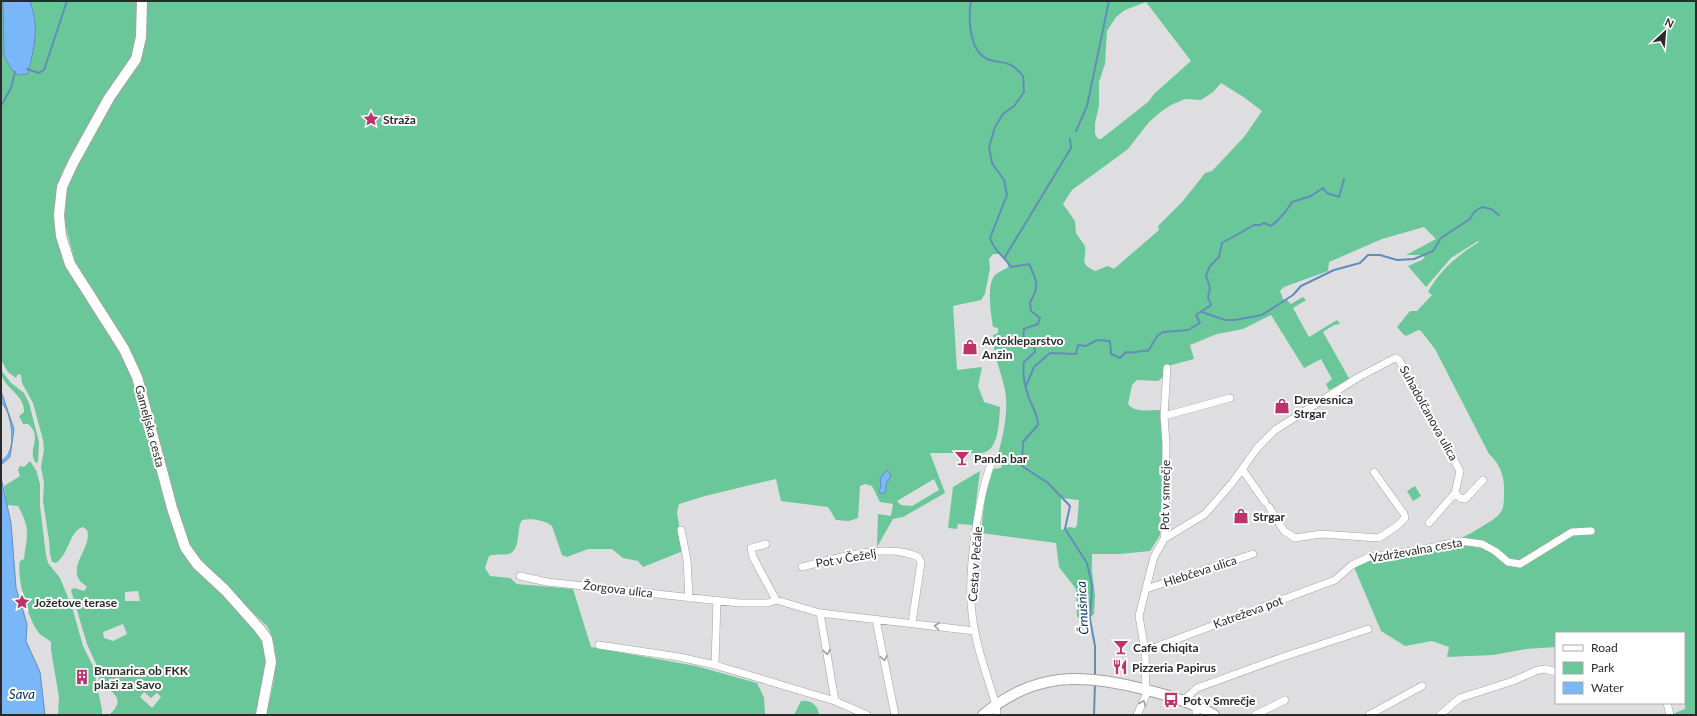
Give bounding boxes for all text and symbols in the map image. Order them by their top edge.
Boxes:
north arrow [1645,12,1685,52]
text: N [1663,15,1676,30]
place icon: Straža [362,110,380,128]
place label: Straža [383,112,416,127]
place label: Avtokleparstvo Anžin [981,333,1064,362]
shop icon: Avtokleparstvo Anžin [961,338,979,356]
street label: Suhadolčanova ulica [1397,363,1461,463]
street label: Gameljska cesta [132,383,168,469]
place label: Drevesnica Strgar [1294,392,1353,421]
shop icon: Drevesnica Strgar [1273,397,1291,415]
bar icon: Panda bar [953,449,971,467]
place label: Panda bar [974,451,1028,466]
street label: Pot v smrečje [1157,460,1173,530]
shop icon: Strgar [1232,507,1250,525]
place label: Strgar [1253,509,1286,524]
street label: Cesta v Pečale [965,526,985,602]
street label: Vzdrževalna cesta [1369,534,1463,566]
street label: Pot v Čeželj [815,545,878,571]
street label: Hlebčeva ulica [1162,552,1238,590]
street label: Žorgova ulica [582,577,654,601]
water label: Črnušnica [1073,580,1091,635]
street label: Katreževa pot [1211,592,1285,632]
place icon: Jožetove terase [13,593,31,611]
place label: Jožetove terase [34,595,118,610]
one-way arrow [933,622,940,631]
legend [1555,632,1685,704]
bar icon: Cafe Chiqita [1112,638,1130,656]
place label: Cafe Chiqita [1133,640,1199,655]
text: Road [1591,640,1618,655]
one-way arrow [822,649,831,655]
one-way arrow [879,655,887,661]
restaurant icon: Pizzeria Papirus [1111,658,1129,676]
place label: Pizzeria Papirus [1132,660,1216,675]
text: Park [1591,660,1615,675]
place label: Brunarica ob FKK plaži za Savo [94,663,189,692]
building icon: Brunarica ob FKK plaži za Savo [73,668,91,686]
text: Water [1591,680,1624,695]
water label: Sava [9,686,35,702]
bus stop icon: Pot v Smrečje [1162,691,1180,709]
place label: Pot v Smrečje [1183,693,1256,708]
one-way arrow [1139,699,1147,706]

